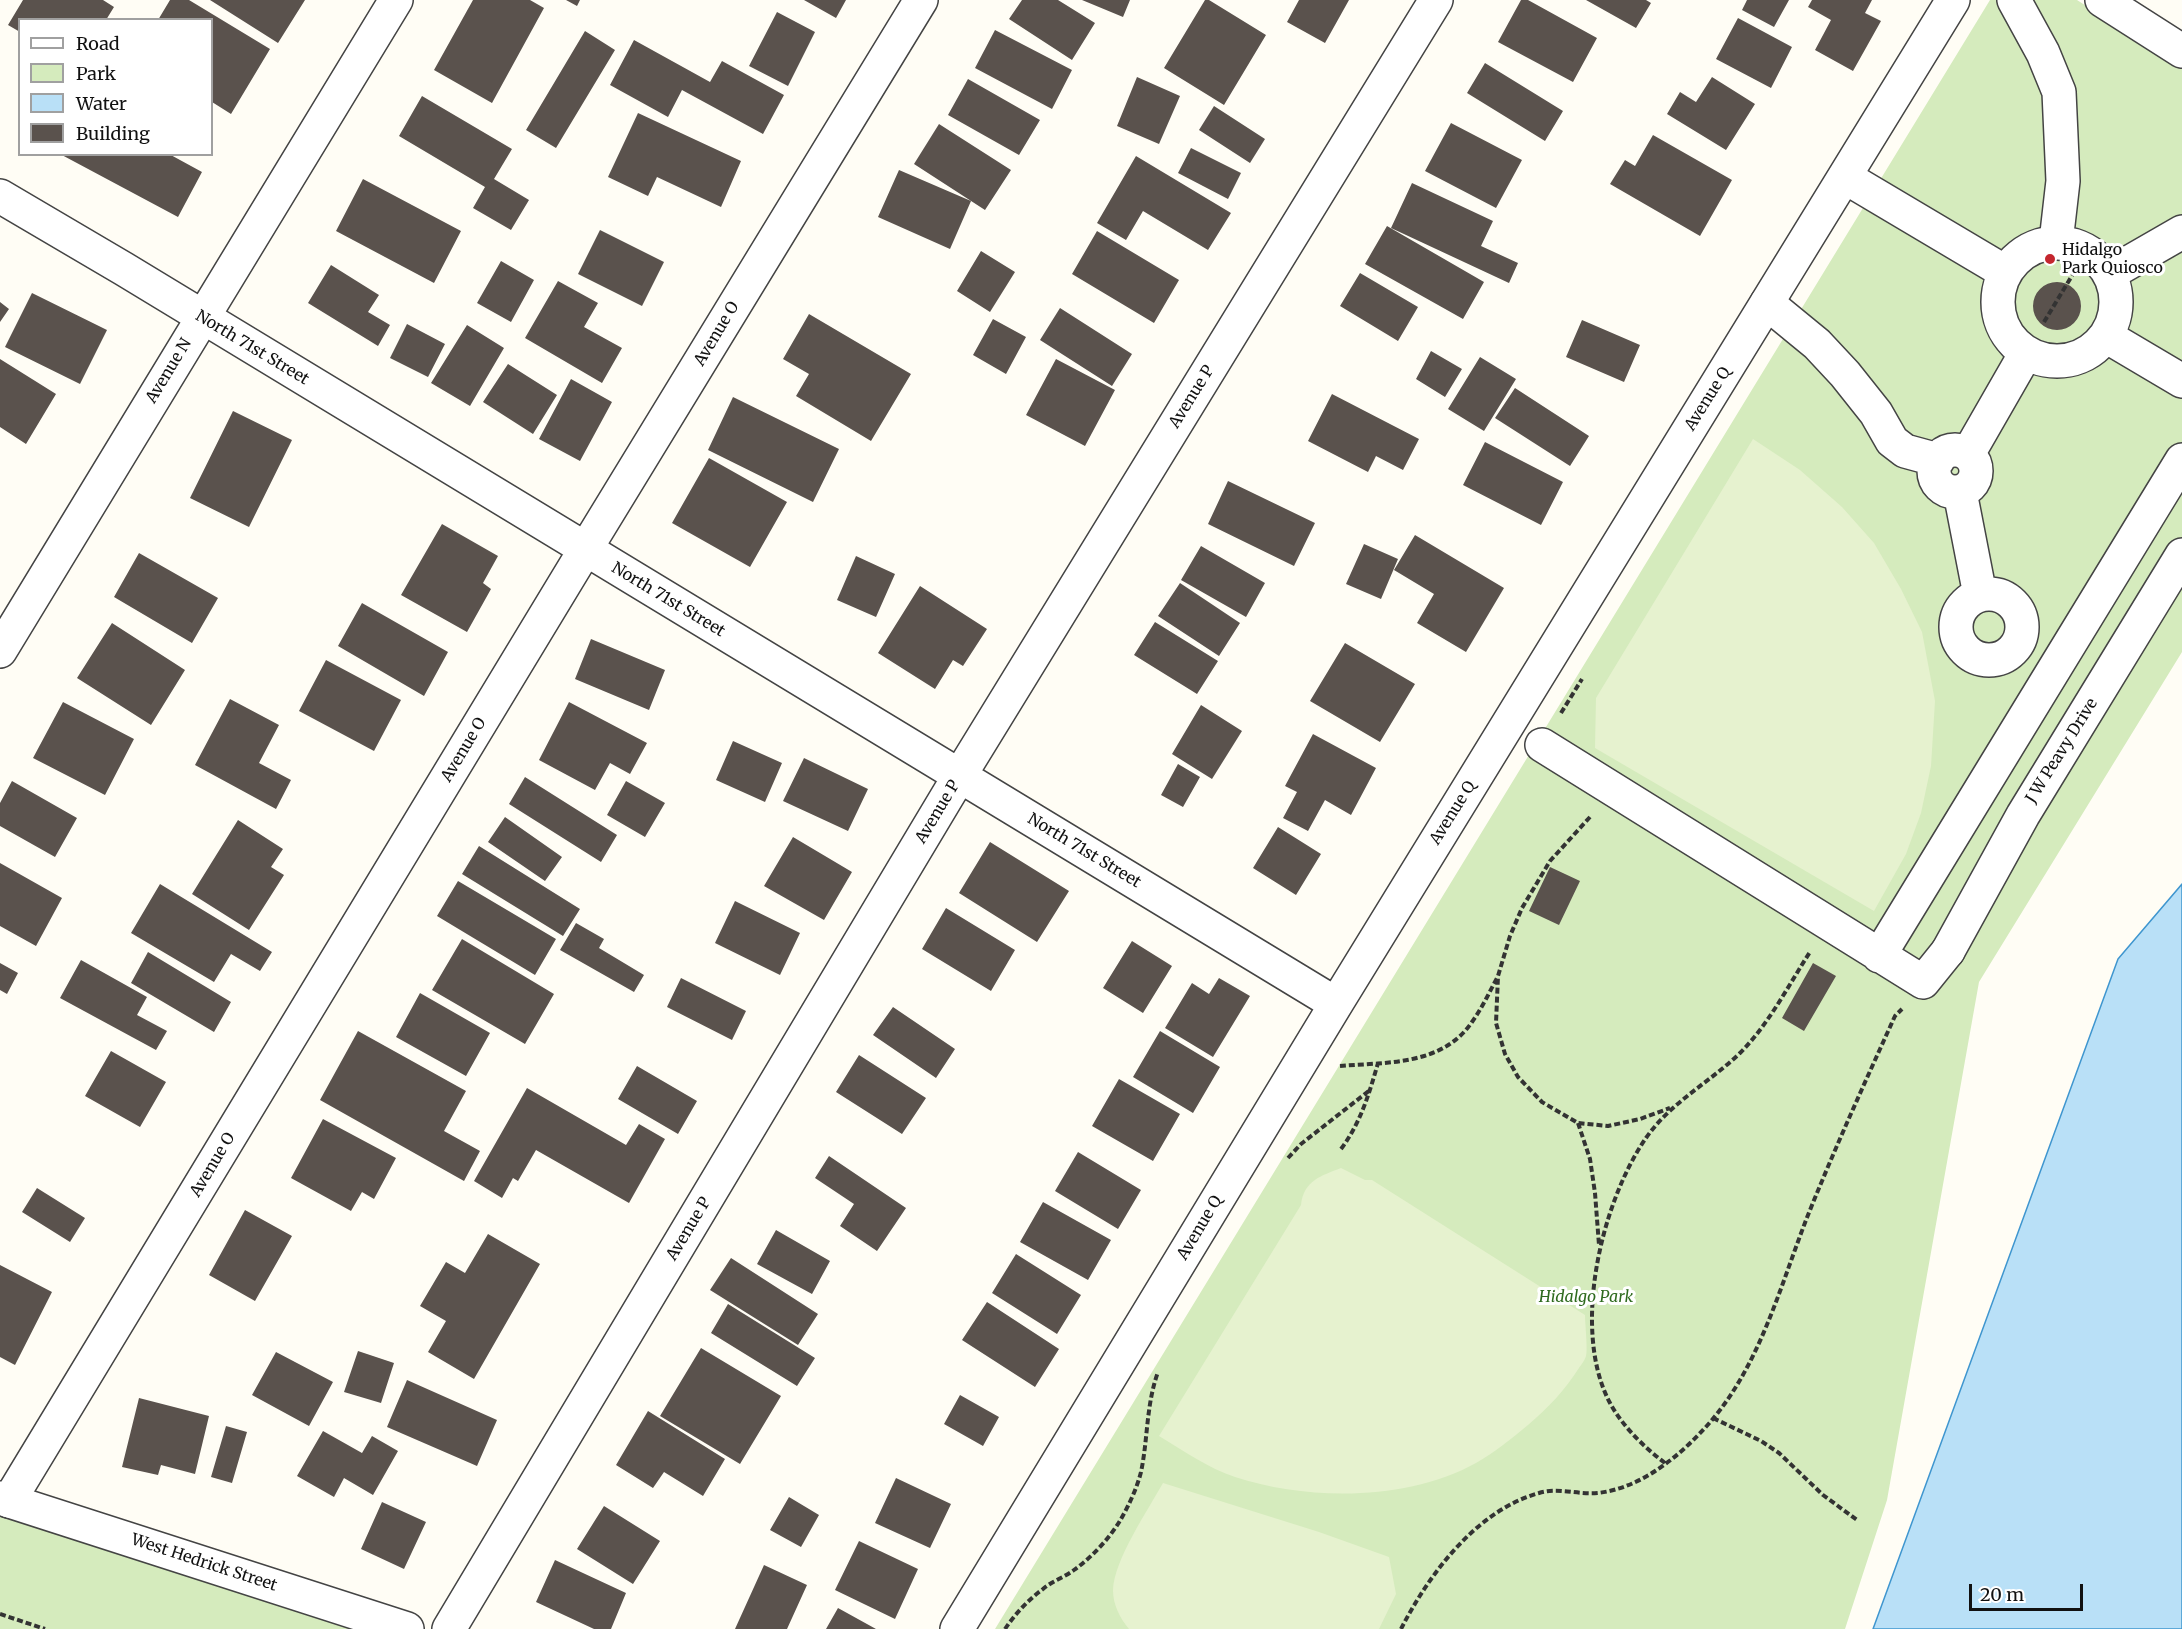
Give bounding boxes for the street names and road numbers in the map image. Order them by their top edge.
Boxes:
street label: Avenue O [690,298,744,370]
street label: North 71st Street [192,307,312,389]
street label: Avenue N [142,335,196,407]
street label: Avenue P [1165,362,1219,432]
street label: Avenue Q [1681,364,1735,434]
street label: North 71st Street [608,559,728,641]
street label: J W Peavy Drive [2022,695,2102,807]
street label: Avenue O [437,714,491,786]
street label: Avenue P [912,777,964,847]
street label: Avenue Q [1426,778,1480,848]
street label: North 71st Street [1024,810,1144,892]
street label: Avenue O [186,1129,240,1201]
street label: Avenue Q [1173,1192,1227,1264]
street label: Avenue P [663,1194,715,1264]
street label: West Hedrick Street [129,1530,279,1596]

